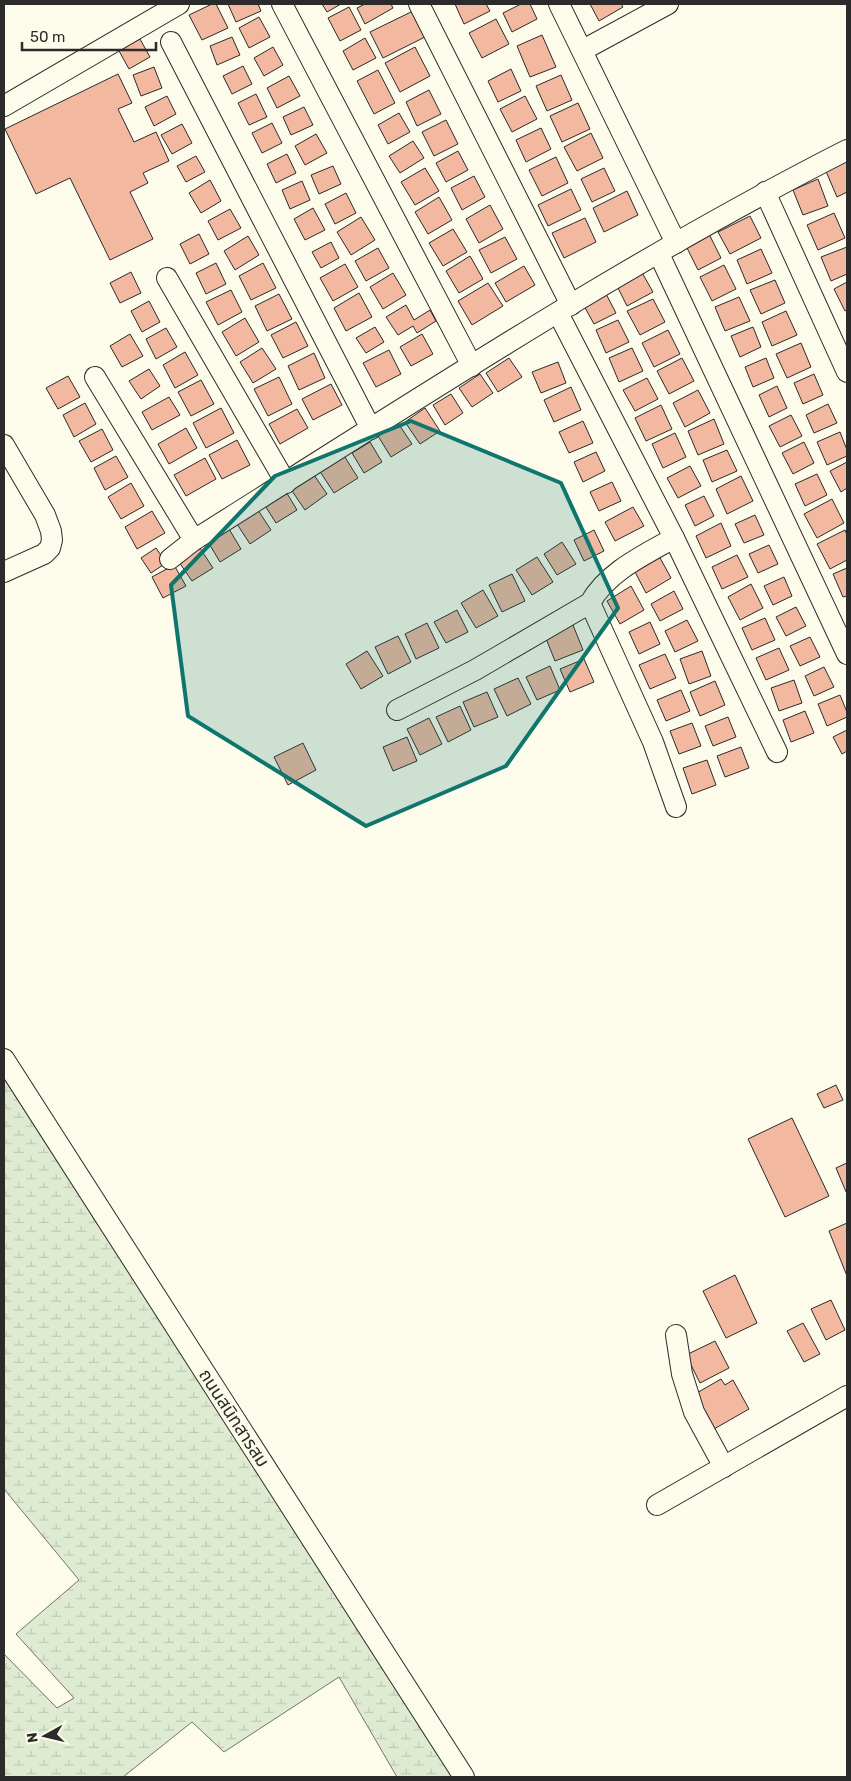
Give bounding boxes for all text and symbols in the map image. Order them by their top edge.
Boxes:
scale bar [22,20,156,52]
text: 50 m [30,28,65,46]
street label: ถนนสนิทสารสม [194,1365,274,1471]
north arrow [20,1711,70,1761]
text: N [24,1732,42,1744]

